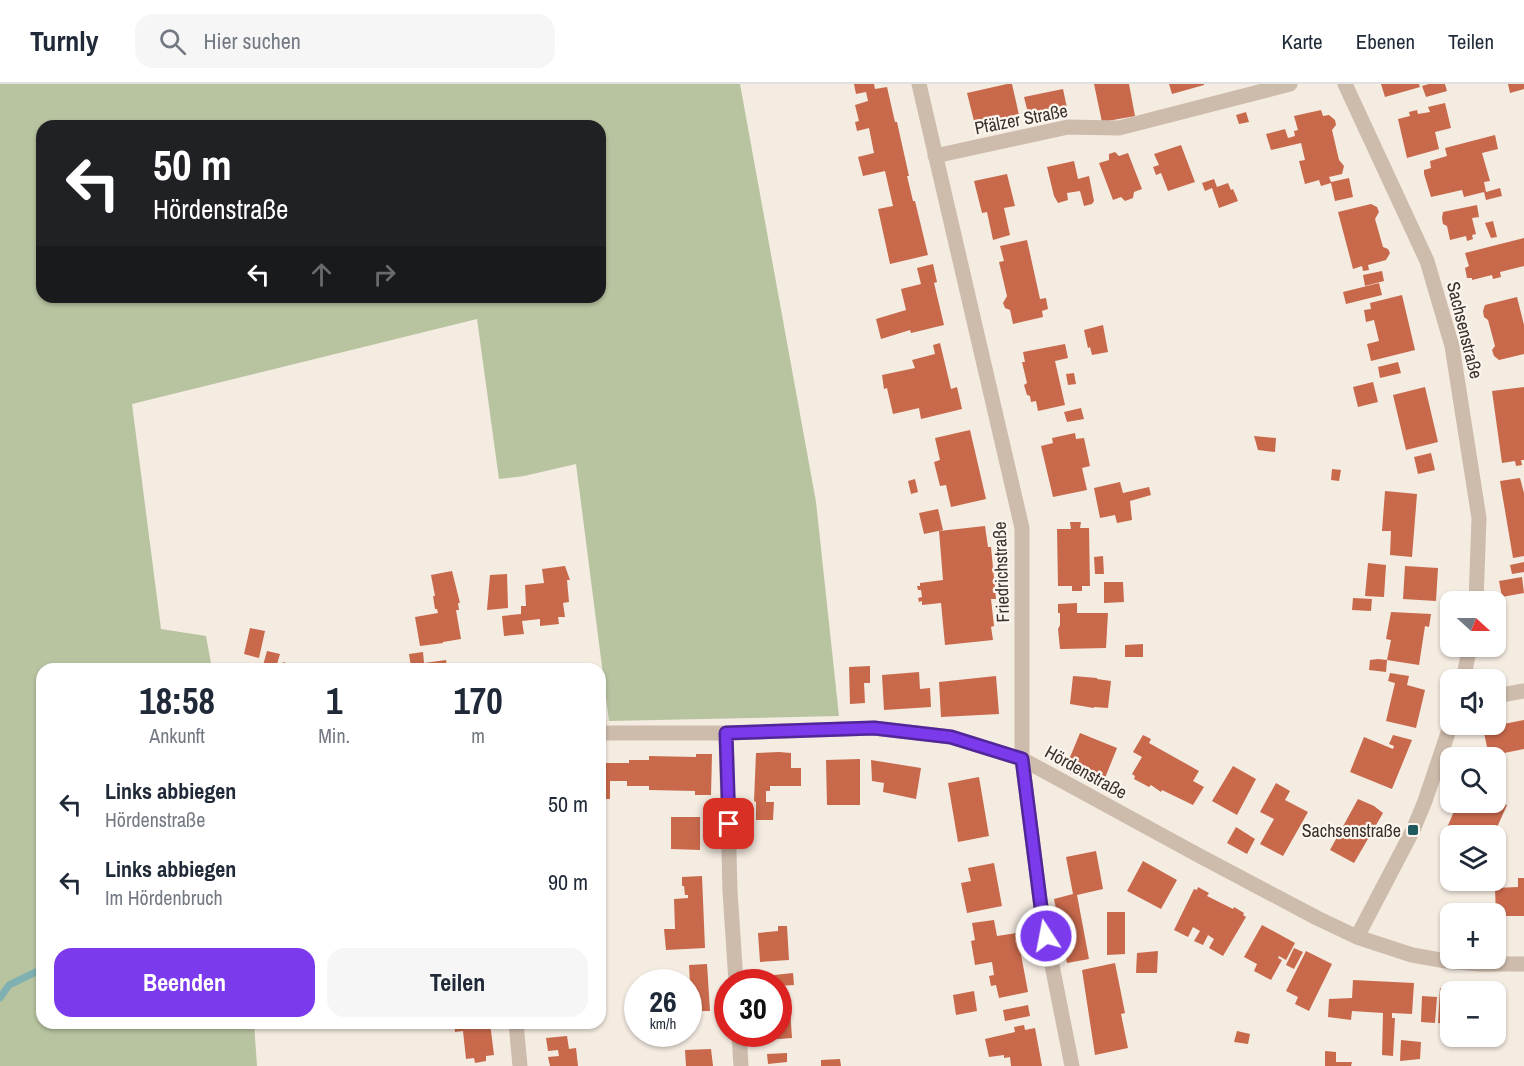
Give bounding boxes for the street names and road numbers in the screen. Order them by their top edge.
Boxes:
street label: Pfälzer Straße [972,98,1070,140]
street label: Sachsenstraße [1441,279,1489,381]
street label: Friedrichstraße [987,521,1015,623]
street label: Hördenstraße [1040,739,1132,805]

